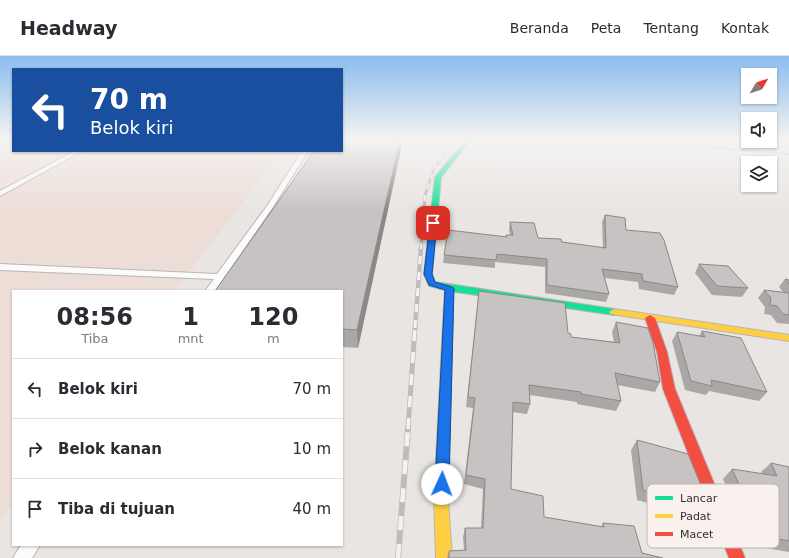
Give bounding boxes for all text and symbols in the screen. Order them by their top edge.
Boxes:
text: Headway [20,17,117,39]
text: Beranda [510,20,569,36]
text: Peta [591,20,621,36]
text: Tentang [643,20,699,36]
text: Kontak [721,20,769,36]
north arrow [741,68,777,104]
map controls [741,68,777,192]
text: 70 m [90,83,168,116]
icon: left [24,84,76,136]
button: sound [741,112,777,148]
text: Belok kiri [90,117,173,138]
button: layers [741,156,777,192]
pin [416,206,450,240]
icon: arrive [422,212,444,234]
text: 08:56 [57,303,133,331]
text: 1 [182,303,199,331]
text: 120 [248,303,298,331]
text: Tiba [81,331,109,346]
text: mnt [178,331,204,346]
text: m [267,331,280,346]
icon: left [24,378,46,400]
text: Belok kiri [58,380,138,398]
text: 70 m [293,380,331,398]
icon: right [24,438,46,460]
text: Belok kanan [58,440,162,458]
text: 10 m [293,440,331,458]
position arrow [421,463,463,505]
legend [647,484,779,548]
text: Lancar [680,492,718,505]
icon: arrive [24,498,46,520]
text: Tiba di tujuan [58,500,175,518]
text: 40 m [293,500,331,518]
text: Padat [680,510,712,523]
text: Macet [680,528,714,541]

